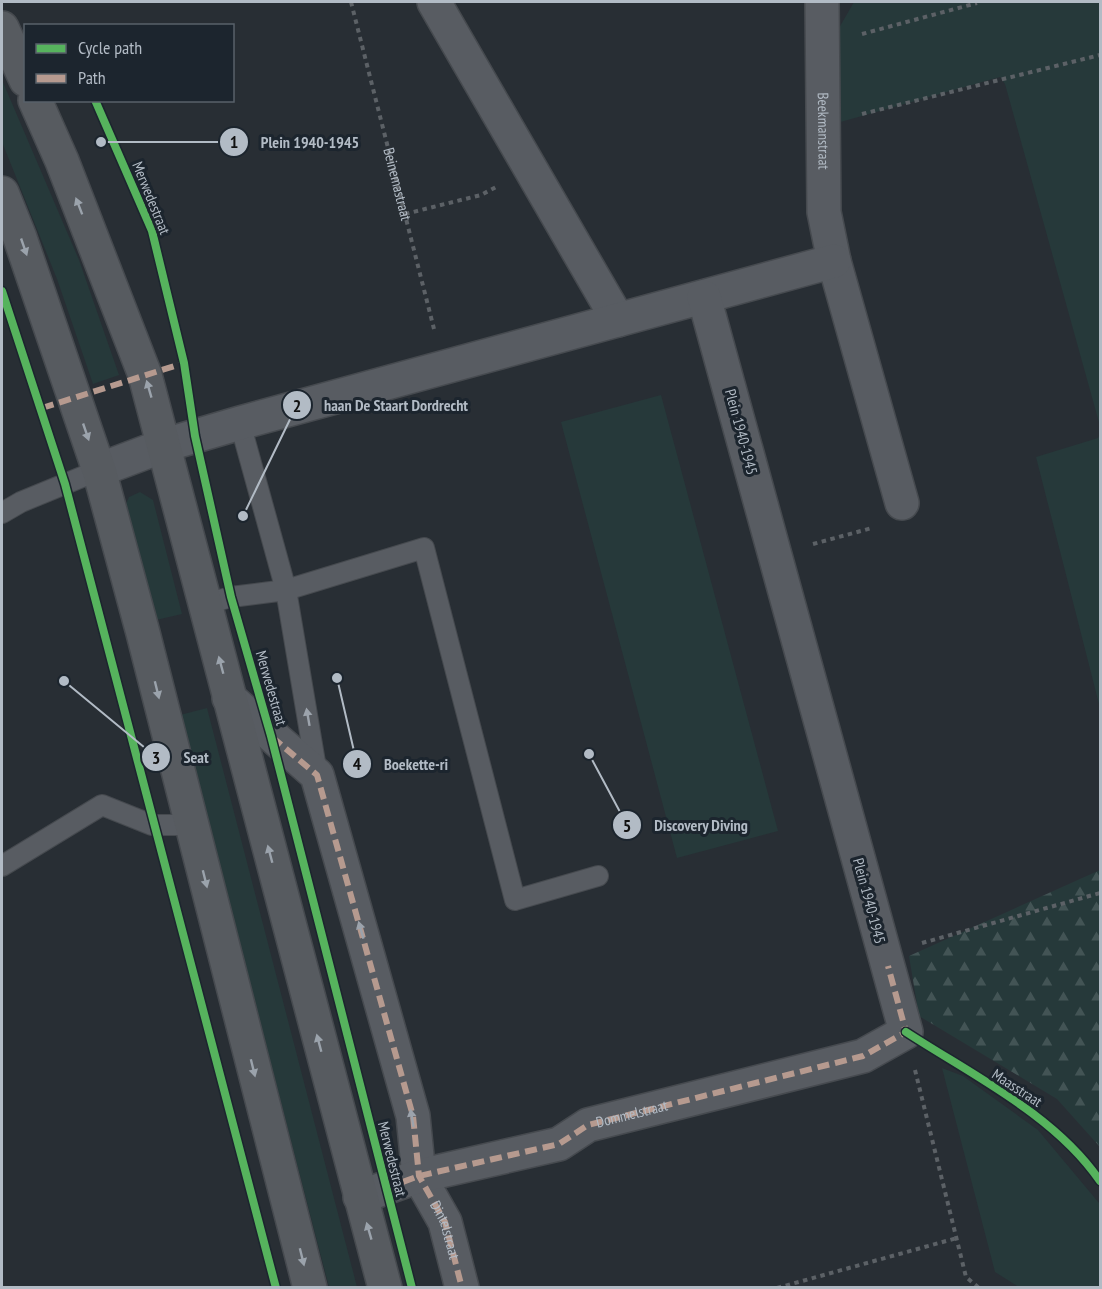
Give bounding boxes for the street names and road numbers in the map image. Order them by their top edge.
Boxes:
street label: Beekmanstraat [814,92,834,170]
street label: Beinemastraat [379,146,416,223]
street label: Merwedestraat [128,159,175,237]
street label: Plein 1940-1945 [721,387,762,477]
street label: Merwedestraat [252,648,291,727]
street label: Plein 1940-1945 [849,856,890,946]
street label: Maasstraat [989,1064,1046,1111]
street label: Dommelstraat [594,1095,669,1132]
street label: Merwedestraat [374,1119,411,1198]
street label: Dintelstraat [426,1197,464,1261]

